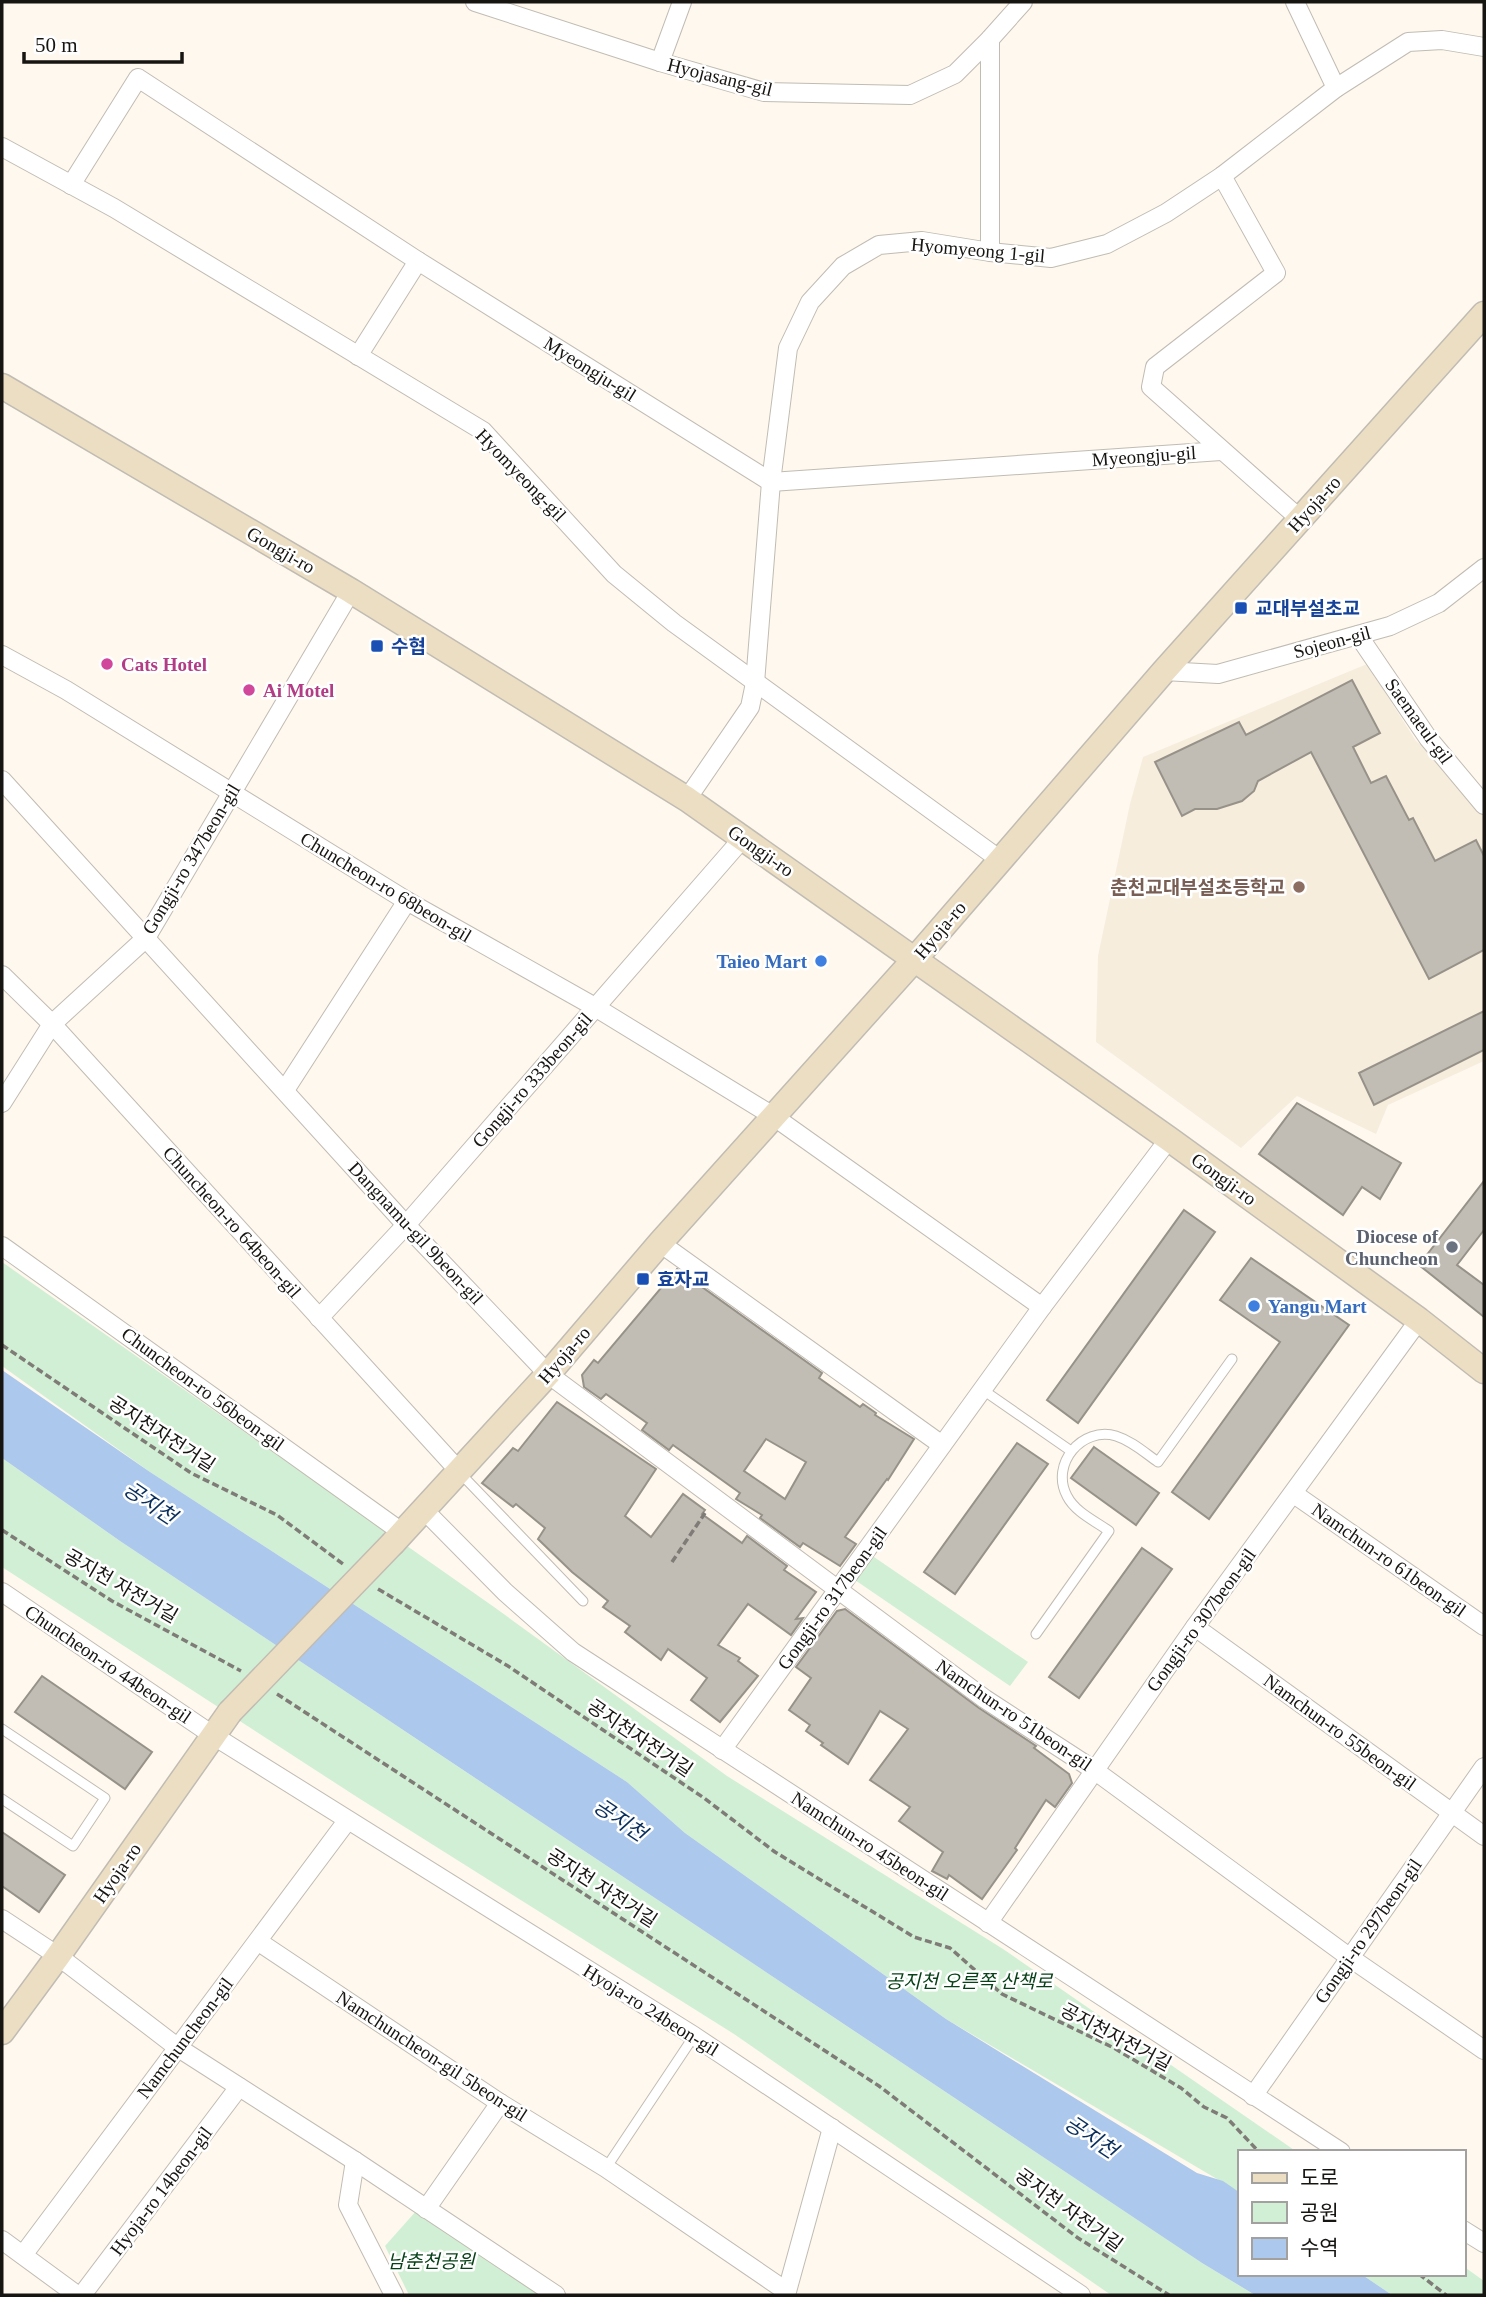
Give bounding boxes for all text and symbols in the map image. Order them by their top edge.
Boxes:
scale bar [24,21,182,65]
text: 50 m [35,33,78,57]
street label: Hyojasang-gil [665,54,775,100]
street label: Hyomyeong 1-gil [910,234,1046,266]
street label: Myeongju-gil [540,332,640,406]
street label: Hyomyeong-gil [472,424,570,526]
street label: Myeongju-gil [1091,442,1197,470]
street label: Hyoja-ro [1283,471,1345,537]
street label: Gongji-ro [243,522,319,578]
place label: 교대부설초교 [1255,598,1360,619]
marker: 교대부설초교 [1233,600,1249,616]
street label: Sojeon-gil [1291,622,1373,662]
place label: 수협 [391,636,426,657]
marker: 수협 [369,638,385,654]
place label: Cats Hotel [121,654,207,675]
marker: Cats Hotel [99,656,115,672]
street label: Saemaeul-gil [1381,674,1457,768]
place label: Ai Motel [263,680,334,701]
marker: Ai Motel [241,682,257,698]
street label: Gongji-ro 347beon-gil [138,780,244,938]
street label: Gongji-ro [724,821,798,881]
street label: Chuncheon-ro 68beon-gil [297,828,475,946]
place label: 춘천교대부설초등학교 [1110,877,1285,898]
marker: 춘천교대부설초등학교 [1291,879,1307,895]
street label: Hyoja-ro [910,897,970,963]
place label: Taieo Mart [716,951,808,972]
marker: Taieo Mart [813,953,829,969]
street label: Gongji-ro 333beon-gil [468,1008,596,1152]
street label: Chuncheon-ro 64beon-gil [159,1142,305,1302]
street label: Gongji-ro [1188,1148,1260,1210]
street label: Dangnamu-gil 9beon-gil [344,1157,488,1309]
place label: Diocese of Chuncheon [1345,1226,1439,1269]
marker: Diocese of Chuncheon [1444,1239,1460,1255]
place label: 효자교 [657,1269,709,1290]
marker: 효자교 [635,1271,651,1287]
place label: Yangu Mart [1268,1296,1367,1317]
marker: Yangu Mart [1246,1298,1262,1314]
street label: Hyoja-ro [534,1322,594,1388]
street label: Chuncheon-ro 56beon-gil [118,1323,288,1455]
street label: 공지천자전거길 [105,1392,219,1476]
water label: 공지천 [119,1477,183,1531]
street label: Namchun-ro 61beon-gil [1308,1499,1470,1621]
street label: Gongji-ro 317beon-gil [773,1522,891,1674]
street label: Gongji-ro 307beon-gil [1142,1544,1260,1696]
street label: 공지천 자전거길 [61,1545,181,1627]
street label: Chuncheon-ro 44beon-gil [21,1601,195,1727]
street label: Namchun-ro 51beon-gil [932,1655,1096,1775]
street label: Namchun-ro 55beon-gil [1260,1670,1420,1794]
street label: 공지천자전거길 [583,1695,697,1781]
street label: Namchun-ro 45beon-gil [788,1787,952,1905]
water label: 공지천 [589,1794,653,1848]
street label: Hyoja-ro [89,1839,145,1907]
street label: 공지천 자전거길 [543,1845,661,1931]
street label: Gongji-ro 297beon-gil [1310,1855,1426,2007]
street label: Hyoja-ro 24beon-gil [579,1960,723,2060]
park label: 공지천 오른쪽 산책로 [886,1971,1054,1992]
street label: Namchuncheon-gil [133,1974,237,2102]
street label: Namchuncheon-gil 5beon-gil [333,1986,531,2126]
street label: 공지천자전거길 [1057,1999,1175,2075]
water label: 공지천 [1060,2111,1124,2165]
street label: Hyoja-ro 14beon-gil [106,2123,216,2259]
legend [1238,2150,1465,2276]
street label: 공지천 자전거길 [1011,2164,1127,2256]
text: 도로 [1300,2166,1339,2190]
text: 공원 [1300,2201,1339,2225]
text: 수역 [1300,2236,1339,2260]
park label: 남춘천공원 [387,2251,476,2272]

